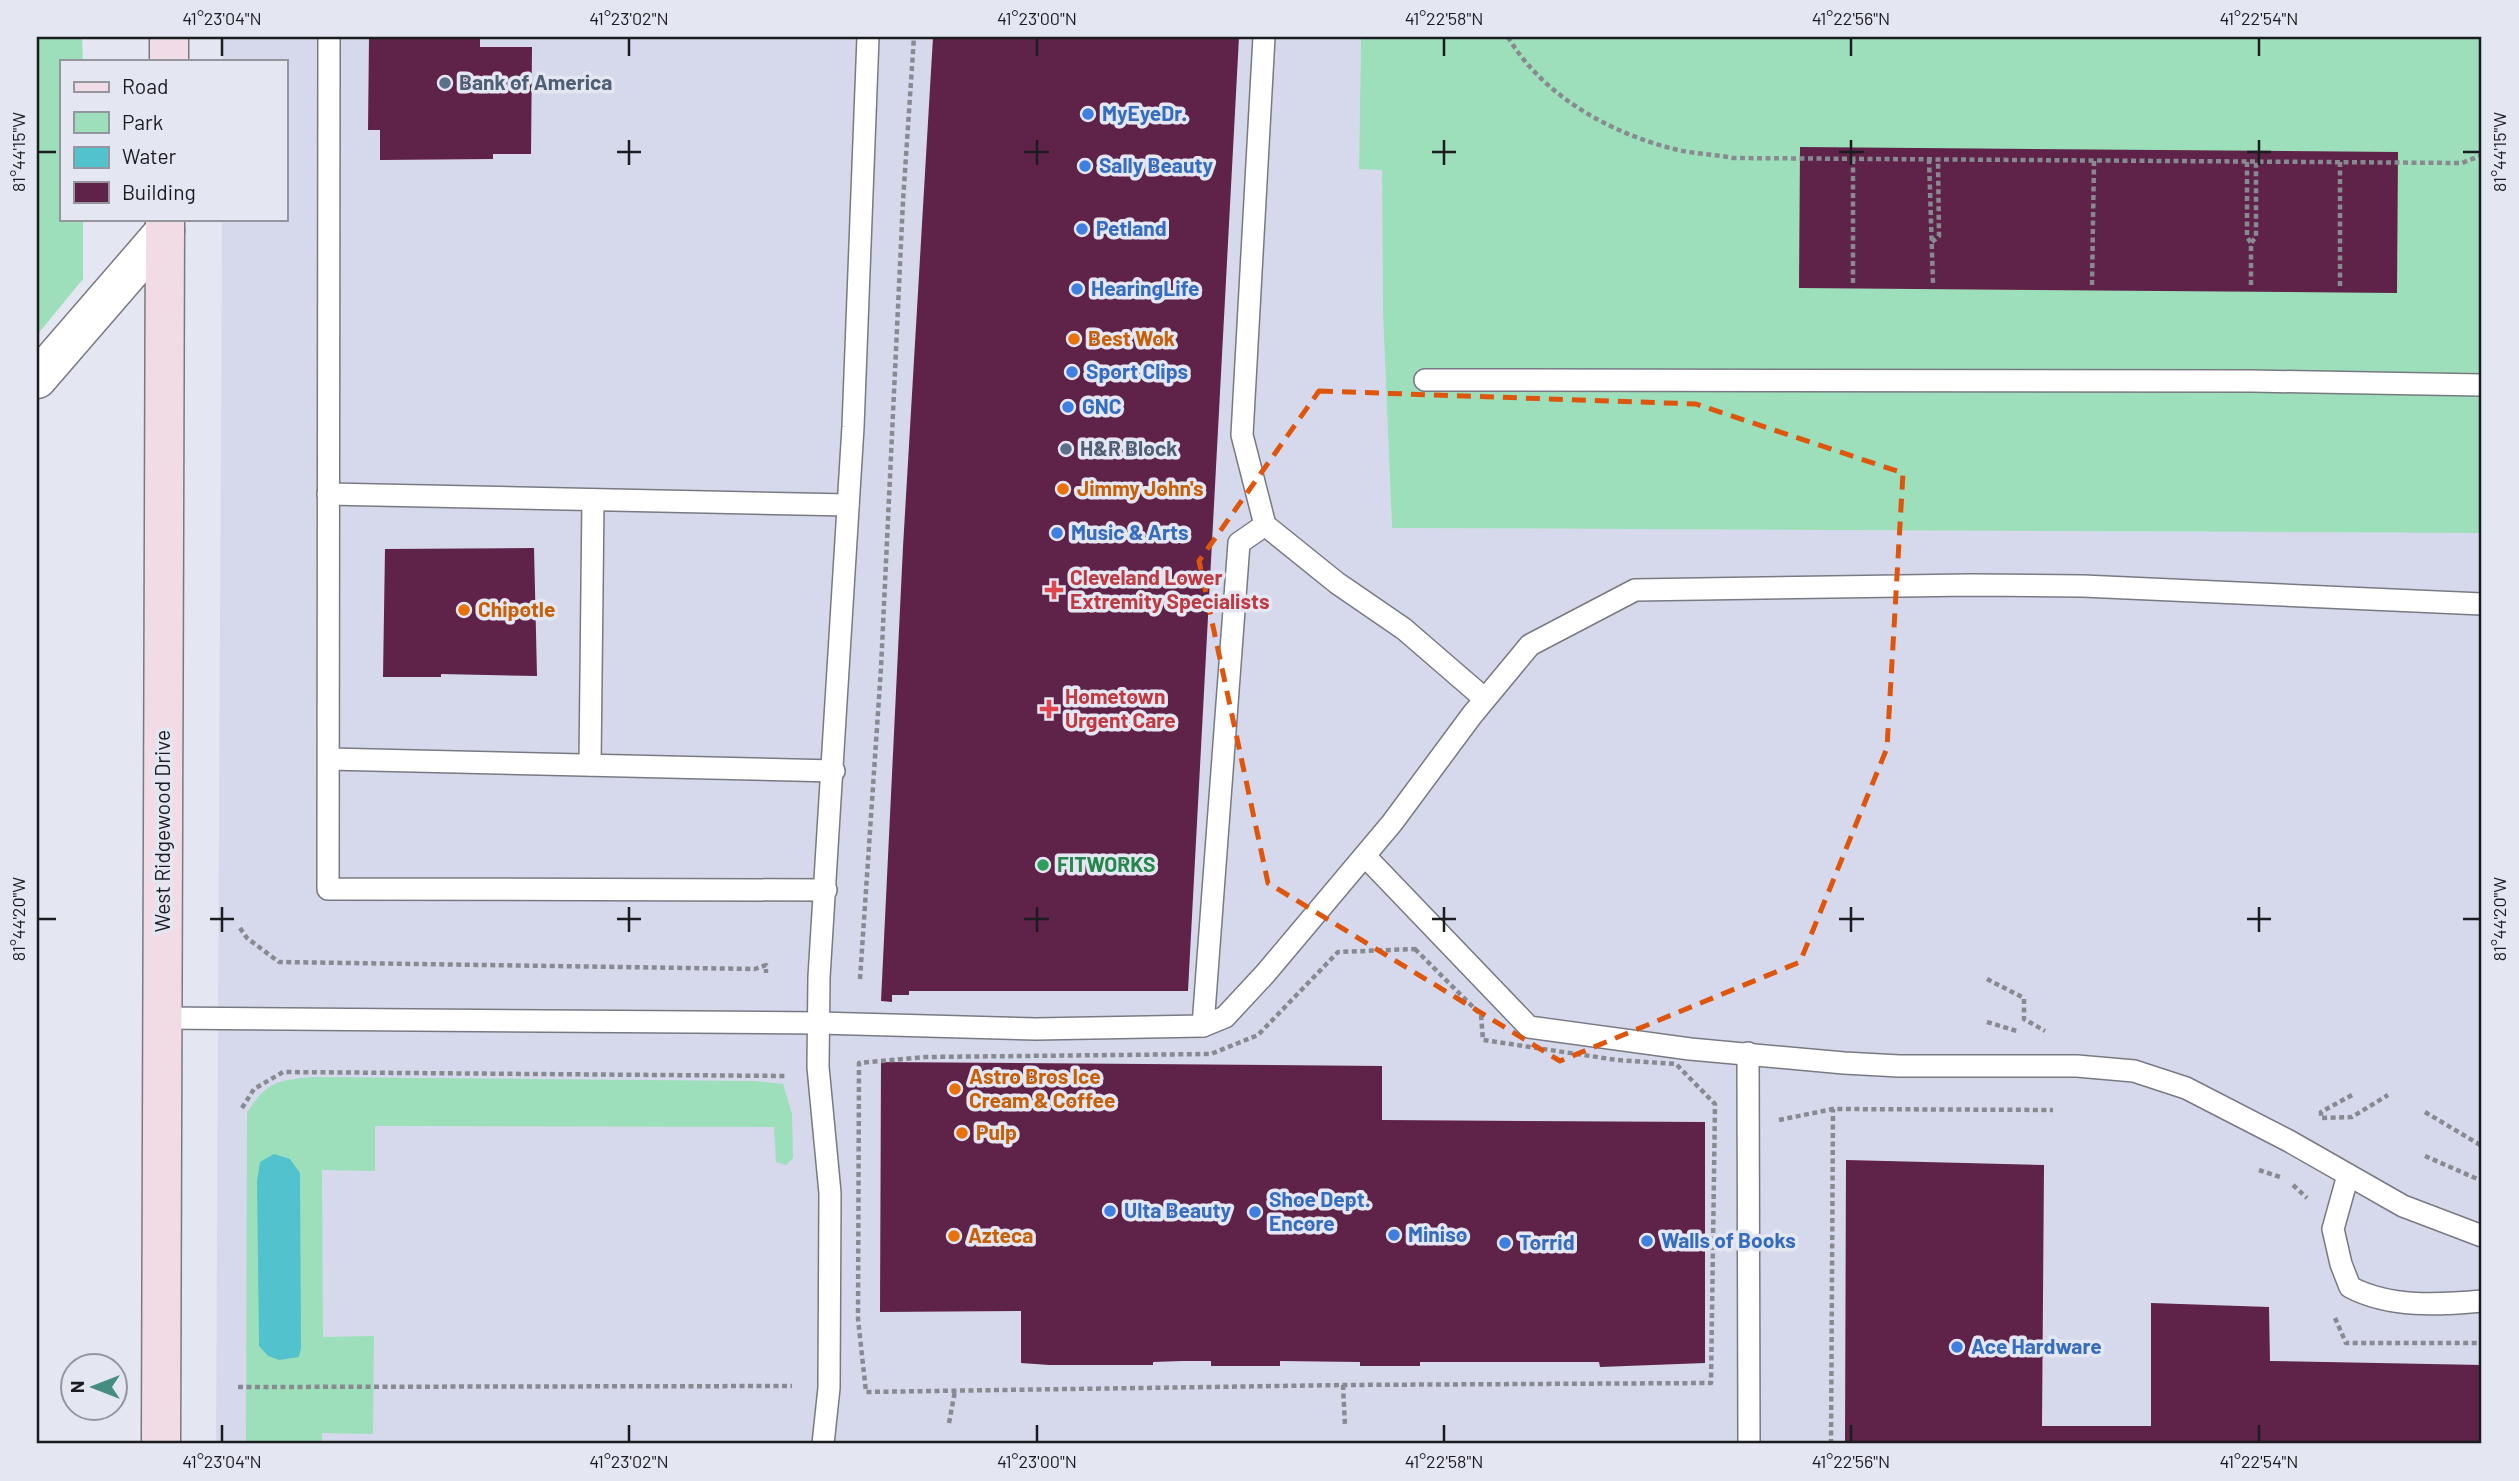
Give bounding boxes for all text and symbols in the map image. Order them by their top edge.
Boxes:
text: 41°23'04"N [182,7,262,29]
text: 41°23'02"N [589,7,669,29]
text: 41°23'00"N [997,7,1077,29]
text: 41°22'58"N [1405,7,1483,29]
text: 41°22'56"N [1812,7,1890,29]
text: 41°22'54"N [2220,7,2298,29]
legend [60,60,287,220]
place label: Bank of America [459,69,612,94]
text: Road [122,73,168,98]
marker: Bank of America [437,75,453,91]
place label: MyEyeDr. [1102,100,1187,125]
marker: MyEyeDr. [1080,106,1096,122]
text: Park [122,109,163,134]
text: 81°44'15"W [7,112,29,192]
text: 81°44'15"W [2488,112,2510,192]
text: Water [122,143,177,168]
place label: Sally Beauty [1099,152,1213,177]
marker: Sally Beauty [1077,158,1093,174]
text: Building [122,179,196,204]
place label: Petland [1096,215,1167,240]
marker: Petland [1074,221,1090,237]
place label: HearingLife [1091,275,1200,300]
marker: HearingLife [1069,281,1085,297]
place label: Best Wok [1088,325,1175,350]
marker: Best Wok [1066,331,1082,347]
place label: Sport Clips [1086,358,1188,383]
marker: Sport Clips [1064,364,1080,380]
place label: GNC [1082,393,1122,418]
marker: GNC [1060,399,1076,415]
place label: H&R Block [1080,435,1177,460]
marker: H&R Block [1058,441,1074,457]
place label: Jimmy John's [1077,475,1204,500]
marker: Jimmy John's [1055,481,1071,497]
place label: Music & Arts [1071,519,1189,544]
marker: Music & Arts [1049,525,1065,541]
place label: Cleveland Lower Extremity Specialists [1070,564,1270,613]
marker: Cleveland Lower Extremity Specialists [1044,580,1064,600]
place label: Chipotle [478,596,555,621]
marker: Chipotle [456,602,472,618]
place label: Hometown Urgent Care [1065,683,1176,732]
marker: Hometown Urgent Care [1039,699,1059,719]
street label: West Ridgewood Drive [149,730,174,932]
place label: FITWORKS [1057,851,1155,876]
marker: FITWORKS [1035,857,1051,873]
text: 81°44'20"W [7,877,29,961]
text: 81°44'20"W [2488,877,2510,961]
place label: Astro Bros Ice Cream & Coffee [969,1063,1115,1112]
marker: Astro Bros Ice Cream & Coffee [947,1081,963,1097]
place label: Pulp [976,1119,1017,1144]
marker: Pulp [954,1125,970,1141]
place label: Shoe Dept. Encore [1269,1186,1370,1235]
place label: Ulta Beauty [1124,1197,1231,1222]
marker: Ulta Beauty [1102,1203,1118,1219]
marker: Shoe Dept. Encore [1247,1204,1263,1220]
place label: Miniso [1408,1221,1467,1246]
place label: Azteca [968,1222,1033,1247]
marker: Miniso [1386,1227,1402,1243]
place label: Walls of Books [1661,1227,1796,1252]
marker: Azteca [946,1228,962,1244]
place label: Torrid [1519,1229,1575,1254]
marker: Walls of Books [1639,1233,1655,1249]
marker: Torrid [1497,1235,1513,1251]
place label: Ace Hardware [1971,1333,2102,1358]
marker: Ace Hardware [1949,1339,1965,1355]
north arrow [60,1352,130,1422]
text: N [65,1381,88,1393]
text: 41°23'04"N [182,1450,262,1472]
text: 41°23'02"N [589,1450,669,1472]
text: 41°23'00"N [997,1450,1077,1472]
text: 41°22'58"N [1405,1450,1483,1472]
text: 41°22'56"N [1812,1450,1890,1472]
text: 41°22'54"N [2220,1450,2298,1472]

